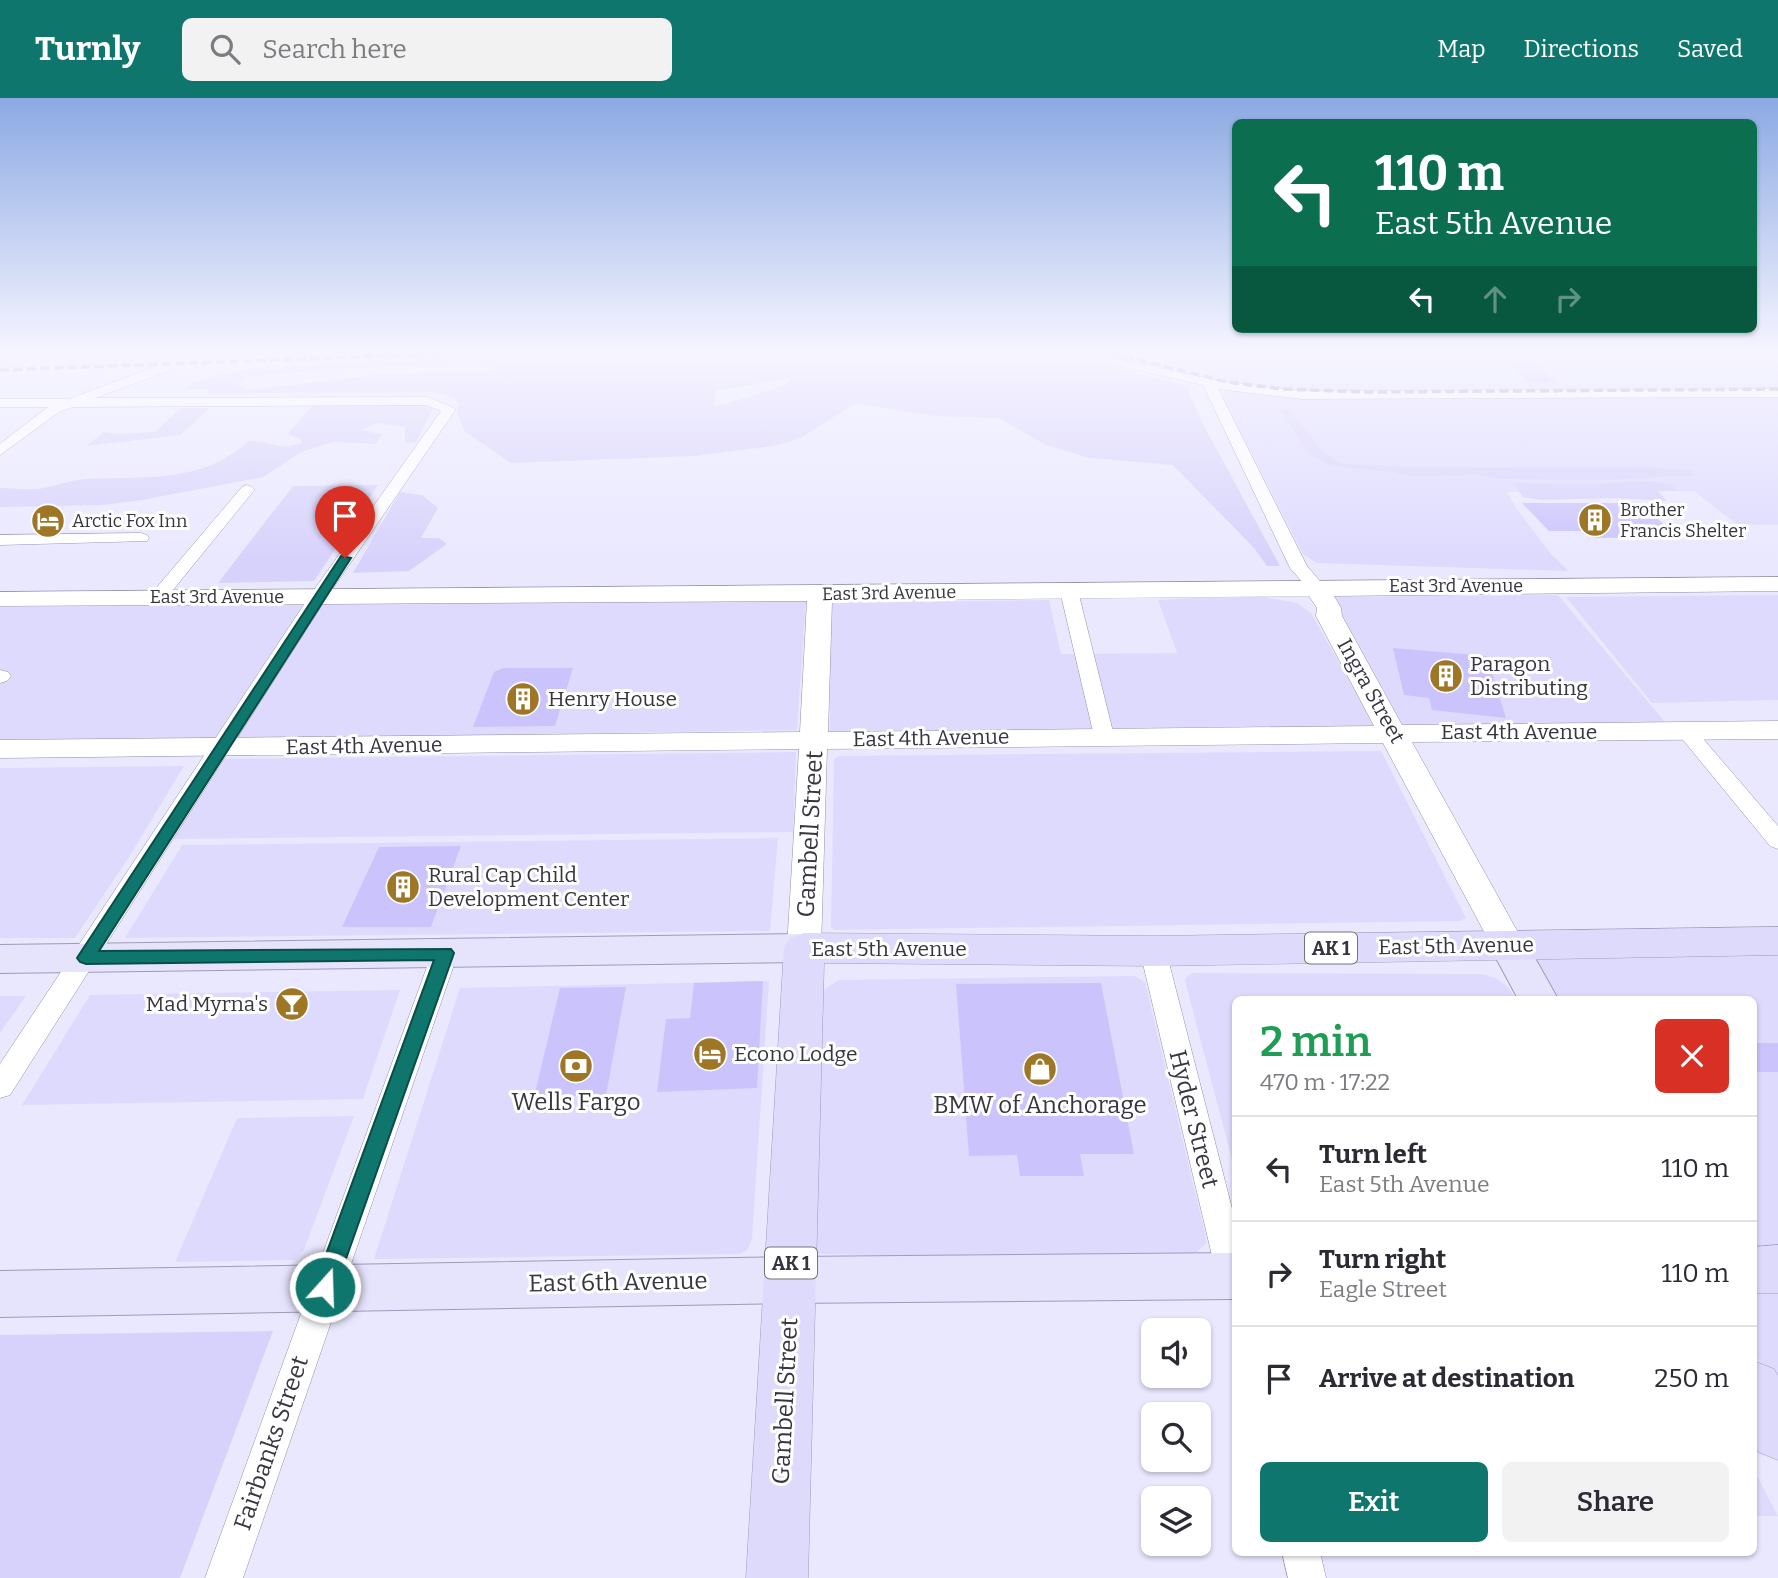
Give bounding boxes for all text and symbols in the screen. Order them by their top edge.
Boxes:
search box [182,18,672,81]
text: Turnly [35,29,140,69]
icon: search [206,30,244,68]
text: Search here [262,34,407,65]
text: Map [1437,35,1486,63]
text: Directions [1524,35,1639,63]
text: Saved [1677,35,1743,63]
text: 110 m [1375,144,1504,203]
icon: left [1260,147,1351,238]
text: East 5th Avenue [1375,204,1612,242]
icon: left [1403,280,1441,318]
icon: ahead [1476,280,1514,318]
icon: right [1549,280,1587,318]
pin [315,486,375,558]
icon: arrive [326,497,364,535]
place label: Brother Francis Shelter [1620,499,1746,542]
building icon: Brother Francis Shelter [1576,501,1614,539]
hotel icon: Arctic Fox Inn [29,502,67,540]
place label: Arctic Fox Inn [72,510,188,532]
street label: East 3rd Avenue [1389,575,1523,597]
street label: East 3rd Avenue [822,581,956,605]
street label: East 3rd Avenue [150,586,284,608]
street label: Ingra Street [1332,634,1411,748]
place label: Paragon Distributing [1470,651,1588,701]
building icon: Paragon Distributing [1427,657,1465,695]
building icon: Henry House [504,680,542,718]
place label: Henry House [548,686,677,712]
street label: East 4th Avenue [1441,719,1597,745]
street label: East 4th Avenue [852,724,1010,752]
street label: East 4th Avenue [285,732,443,760]
street label: Gambell Street [792,750,828,918]
place label: Rural Cap Child Development Center [428,862,629,912]
building icon: Rural Cap Child Development Center [384,868,422,906]
road number: AK 1 [1305,932,1357,964]
street label: East 5th Avenue [1378,932,1534,960]
street label: East 5th Avenue [811,936,967,962]
bar icon: Mad Myrna's [273,985,311,1023]
place label: Mad Myrna's [146,991,268,1017]
text: 2 min [1260,1017,1371,1067]
button: close [1655,1019,1729,1093]
hotel icon: Econo Lodge [691,1035,729,1073]
place label: Econo Lodge [734,1041,858,1067]
bank icon: Wells Fargo [557,1047,595,1085]
street label: Hyder Street [1163,1047,1225,1191]
shop icon: BMW of Anchorage [1021,1050,1059,1088]
text: 470 m · 17:22 [1260,1068,1390,1096]
place label: Wells Fargo [512,1088,640,1116]
place label: BMW of Anchorage [933,1091,1147,1119]
text: Turn left [1319,1139,1427,1170]
icon: left [1260,1150,1298,1188]
text: 110 m [1661,1153,1729,1184]
text: East 5th Avenue [1319,1170,1490,1198]
text: Turn right [1319,1244,1446,1275]
road number: AK 1 [765,1247,817,1278]
position arrow [288,1250,362,1324]
icon: right [1260,1255,1298,1293]
text: 110 m [1661,1258,1729,1289]
street label: East 6th Avenue [528,1266,708,1298]
text: Eagle Street [1319,1275,1447,1303]
street label: Gambell Street [767,1317,803,1485]
map controls [1141,1318,1211,1556]
button: sound [1141,1318,1211,1388]
street label: Fairbanks Street [228,1352,314,1534]
icon: arrive [1260,1360,1298,1398]
text: Arrive at destination [1319,1363,1574,1394]
text: 250 m [1654,1363,1729,1394]
button: search [1141,1402,1211,1472]
button: Exit [1260,1462,1488,1542]
button: Share [1502,1462,1729,1542]
button: layers [1141,1486,1211,1556]

